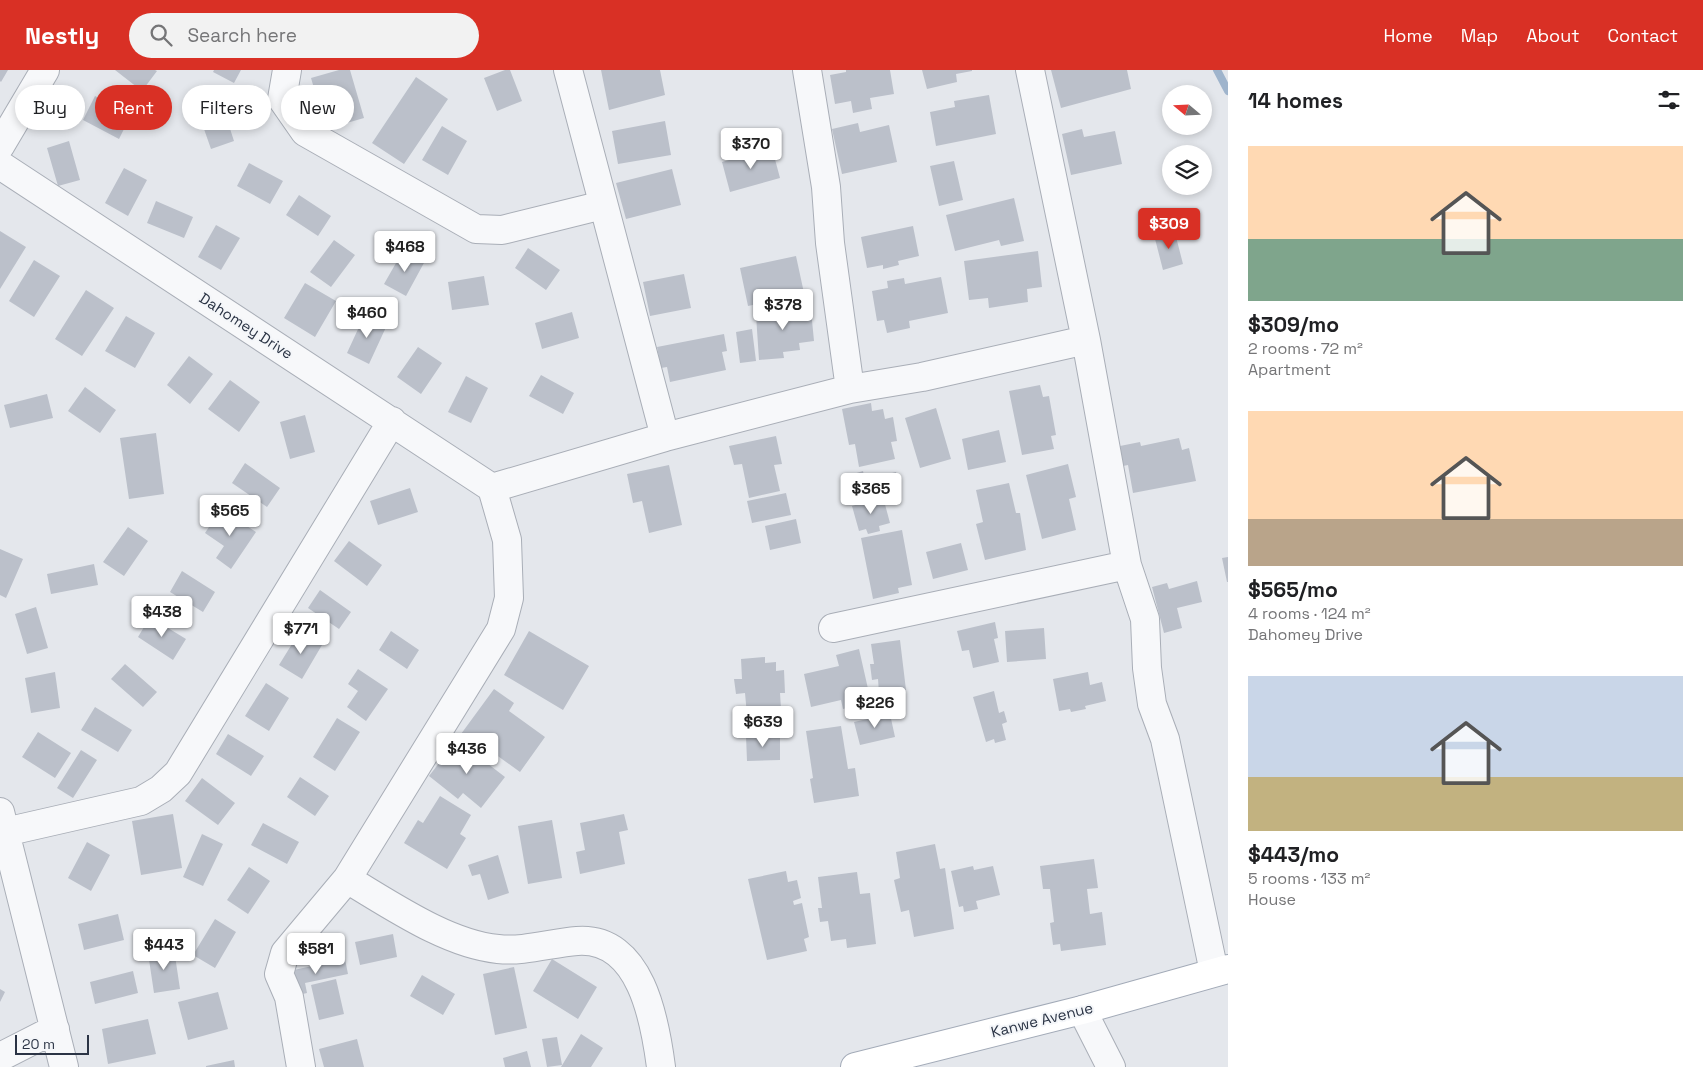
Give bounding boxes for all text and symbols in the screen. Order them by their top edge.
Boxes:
search box [129,13,479,58]
text: Nestly [25,20,99,51]
icon: search [147,21,175,49]
text: Search here [187,23,297,48]
text: Home [1384,24,1433,47]
text: Map [1461,24,1498,47]
text: About [1526,24,1580,47]
text: Contact [1608,24,1678,47]
chip: Buy [15,85,85,130]
chip: Rent [95,85,172,130]
chip: Filters [182,85,271,130]
chip: New [281,85,354,130]
north arrow [1162,85,1212,135]
map controls [1162,85,1212,195]
icon: filters [1655,86,1683,114]
text: 14 homes [1248,87,1343,114]
pin: $370 [721,128,781,170]
text: $370 [732,133,770,154]
button: layers [1162,145,1212,195]
icon: home [1421,178,1511,268]
pin: $309 [1139,208,1199,250]
text: $309 [1149,213,1189,234]
pin: $468 [375,230,435,273]
text: $468 [385,236,425,257]
street label: Dahomey Drive [196,288,297,363]
pin: $378 [753,288,813,331]
text: $378 [764,294,802,315]
pin: $460 [337,296,397,339]
text: $460 [347,302,387,323]
text: $309/mo [1248,311,1339,338]
text: 2 rooms · 72 m² [1248,338,1363,359]
text: Apartment [1248,359,1331,380]
icon: home [1421,443,1511,533]
pin: $365 [841,472,901,515]
text: $365 [852,478,890,499]
pin: $565 [200,494,260,537]
text: $565 [211,500,249,521]
text: $565/mo [1248,576,1338,603]
pin: $438 [132,596,192,638]
text: $438 [142,601,182,622]
text: 4 rooms · 124 m² [1248,603,1371,624]
pin: $771 [271,612,331,655]
text: $771 [284,618,318,639]
text: Dahomey Drive [1248,624,1363,645]
pin: $226 [845,686,905,729]
text: $226 [856,692,894,713]
pin: $639 [733,706,793,748]
icon: home [1421,708,1511,798]
text: $639 [743,711,783,732]
pin: $436 [437,732,497,775]
text: $436 [447,738,487,759]
text: $443/mo [1248,841,1339,868]
text: 5 rooms · 133 m² [1248,868,1370,889]
text: House [1248,889,1296,910]
pin: $443 [134,928,194,971]
pin: $581 [286,932,346,975]
text: $443 [144,934,184,955]
text: $581 [298,938,334,959]
street label: Kanwe Avenue [989,998,1095,1041]
scale bar [15,1032,89,1055]
text: 20 m [22,1035,55,1053]

